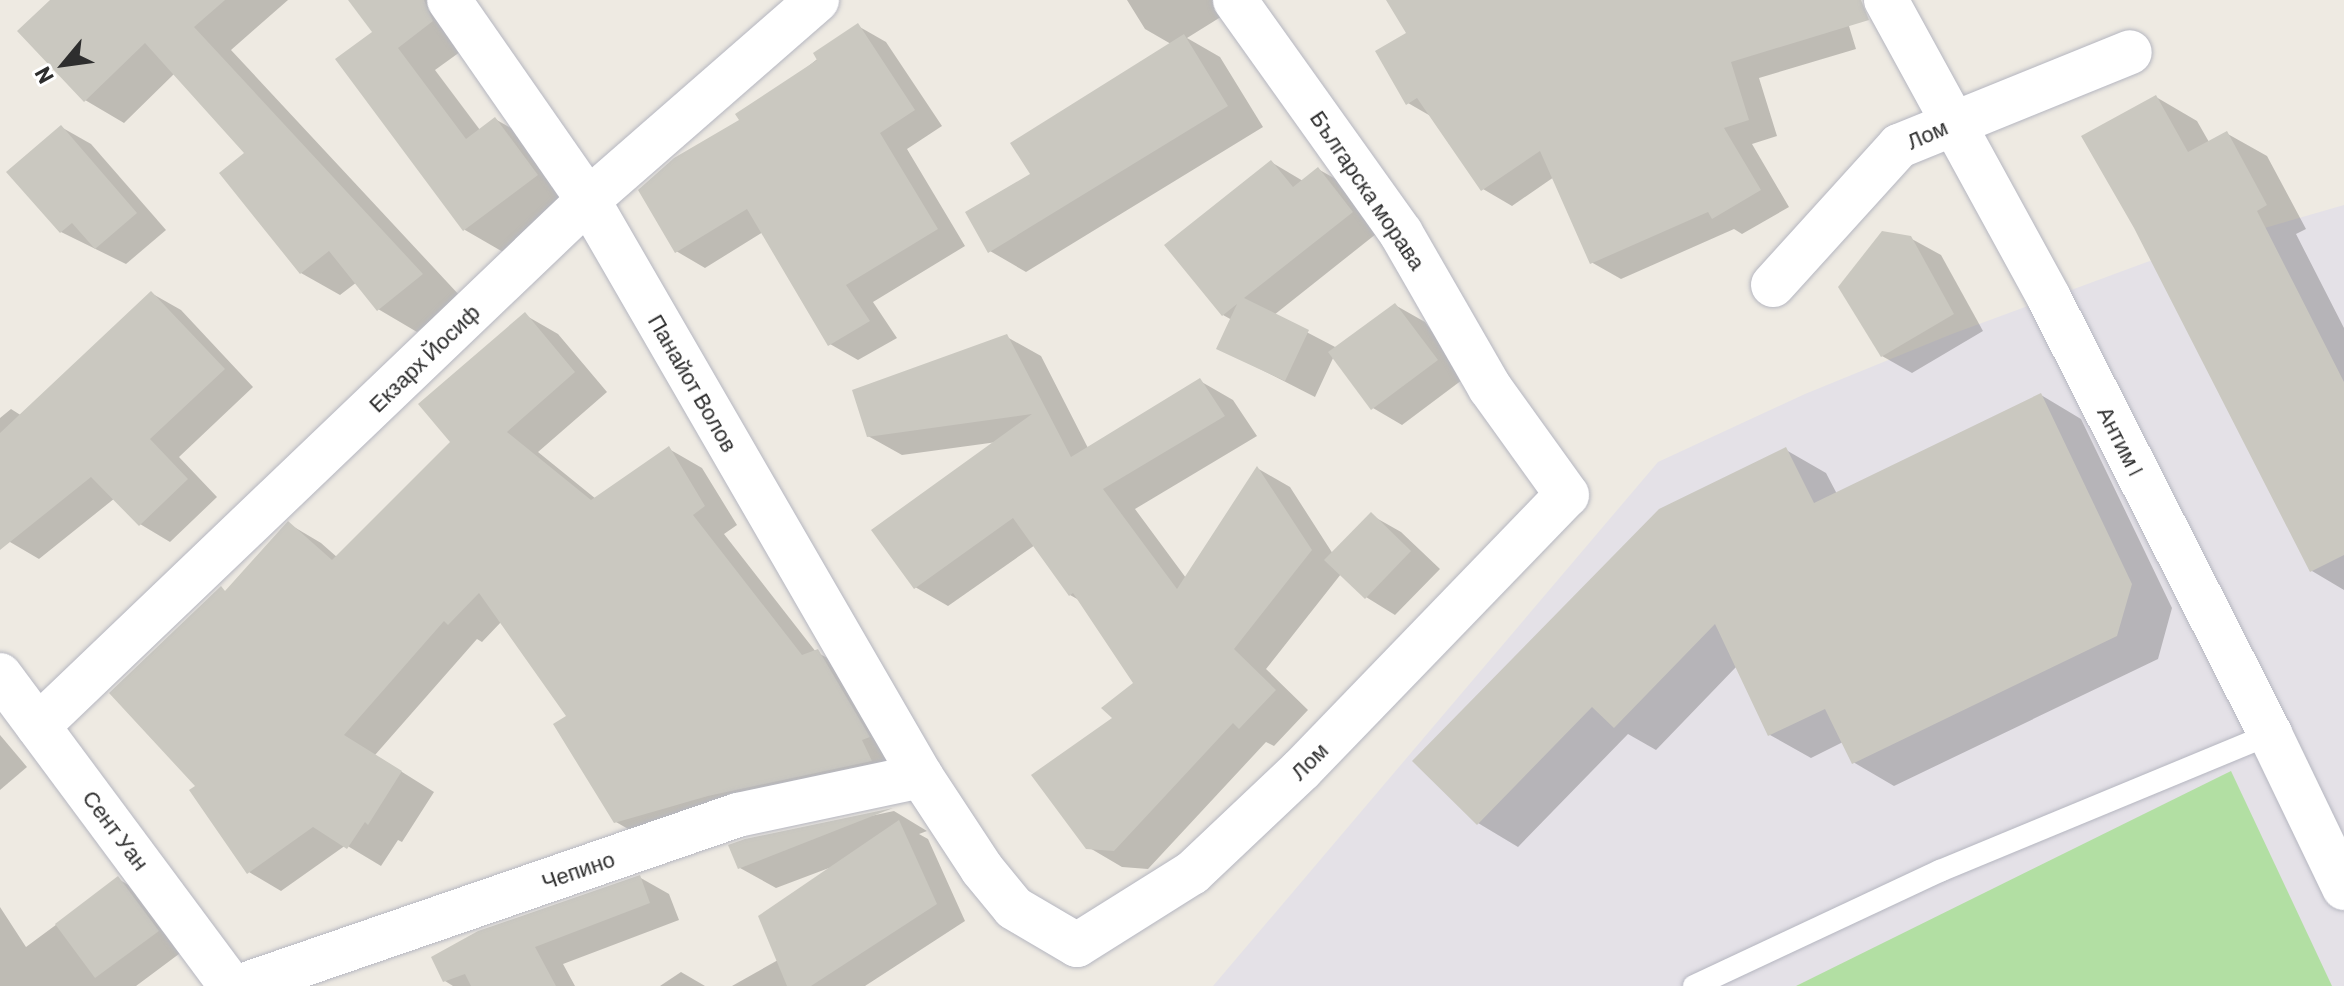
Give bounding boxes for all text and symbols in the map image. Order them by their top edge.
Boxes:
north arrow [24,24,104,104]
text: N [28,63,58,88]
street label: Българска морава [1305,105,1431,275]
street label: Лом [1903,113,1951,155]
street label: Екзарх Йосиф [363,299,485,417]
street label: Панайот Волов [643,310,743,456]
street label: Антим I [2092,402,2150,480]
street label: Лом [1285,737,1333,785]
street label: Сент Уан [77,785,155,875]
street label: Чепино [538,845,618,895]

